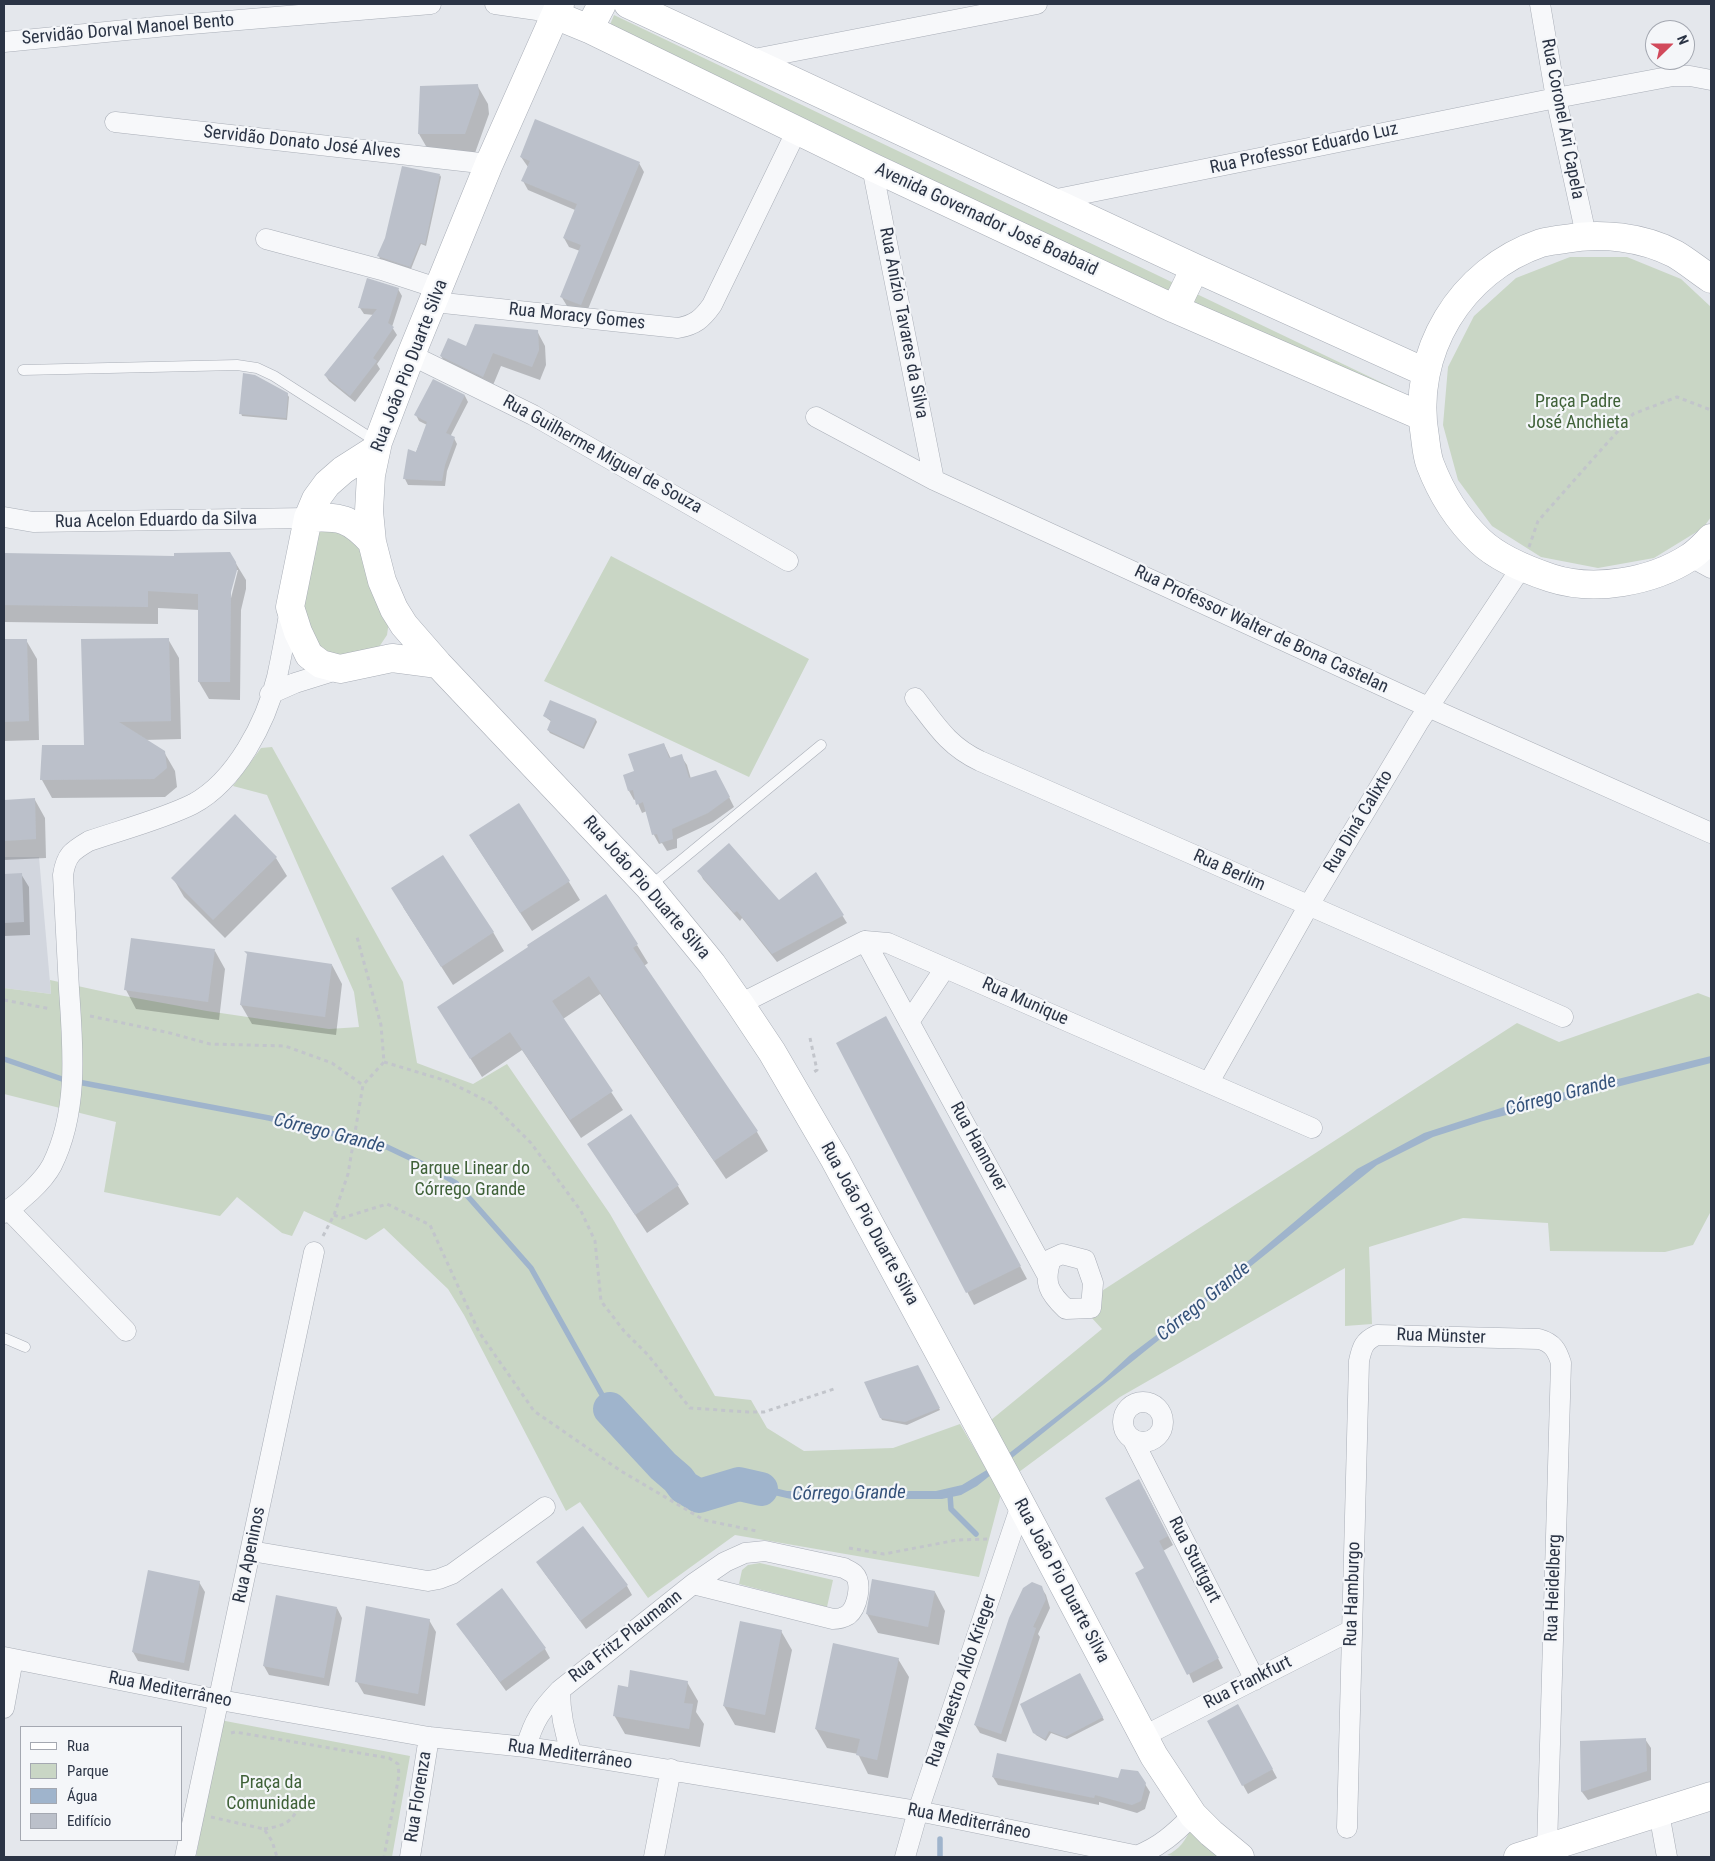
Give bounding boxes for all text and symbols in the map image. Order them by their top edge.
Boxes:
street label: Servidão Dorval Manoel Bento [21,10,235,50]
north arrow [1645,20,1695,70]
text: N [1674,33,1692,47]
street label: Rua Coronel Ari Capela [1536,37,1588,201]
street label: Rua Professor Eduardo Luz [1208,119,1400,179]
street label: Servidão Donato José Alves [202,122,402,164]
street label: Avenida Governador José Boabaid [871,159,1101,281]
street label: Rua Anízio Tavares da Silva [874,226,932,420]
street label: Rua João Pio Duarte Silva [367,277,453,455]
street label: Rua Moracy Gomes [508,299,646,335]
street label: Rua Guilherme Miguel de Souza [499,391,705,519]
park label: Praça Padre José Anchieta [1527,391,1629,434]
street label: Rua Acelon Eduardo da Silva [55,508,257,534]
street label: Rua Professor Walter de Bona Castelan [1130,561,1392,699]
street label: Rua Diná Calixto [1320,767,1398,877]
street label: Rua João Pio Duarte Silva [578,812,714,964]
street label: Rua Berlim [1190,846,1268,896]
street label: Rua Munique [978,973,1072,1031]
water label: Córrego Grande [1503,1070,1619,1122]
street label: Rua Hannover [945,1099,1011,1195]
water label: Córrego Grande [271,1109,387,1159]
street label: Rua João Pio Duarte Silva [815,1139,923,1309]
park label: Parque Linear do Córrego Grande [410,1158,530,1200]
water label: Córrego Grande [1153,1257,1255,1347]
street label: Rua Münster [1396,1325,1486,1349]
water label: Córrego Grande [792,1482,906,1506]
street label: Rua João Pio Duarte Silva [1009,1495,1113,1667]
street label: Rua Apeninos [229,1505,271,1605]
street label: Rua Stuttgart [1163,1513,1225,1607]
street label: Rua Heidelberg [1541,1534,1567,1642]
street label: Rua Hamburgo [1340,1541,1366,1647]
street label: Rua Fritz Plaumann [565,1586,687,1688]
street label: Rua Maestro Aldo Krieger [922,1592,1002,1770]
street label: Rua Frankfurt [1200,1652,1296,1714]
street label: Rua Mediterrâneo [106,1667,234,1713]
legend [20,1726,182,1841]
street label: Rua Mediterrâneo [506,1736,634,1774]
text: Rua [67,1737,89,1755]
street label: Rua Florenza [401,1750,437,1844]
text: Parque [67,1762,109,1780]
park label: Praça da Comunidade [226,1772,316,1815]
text: Água [67,1787,97,1805]
street label: Rua Mediterrâneo [905,1799,1033,1845]
text: Edifício [67,1812,111,1830]

